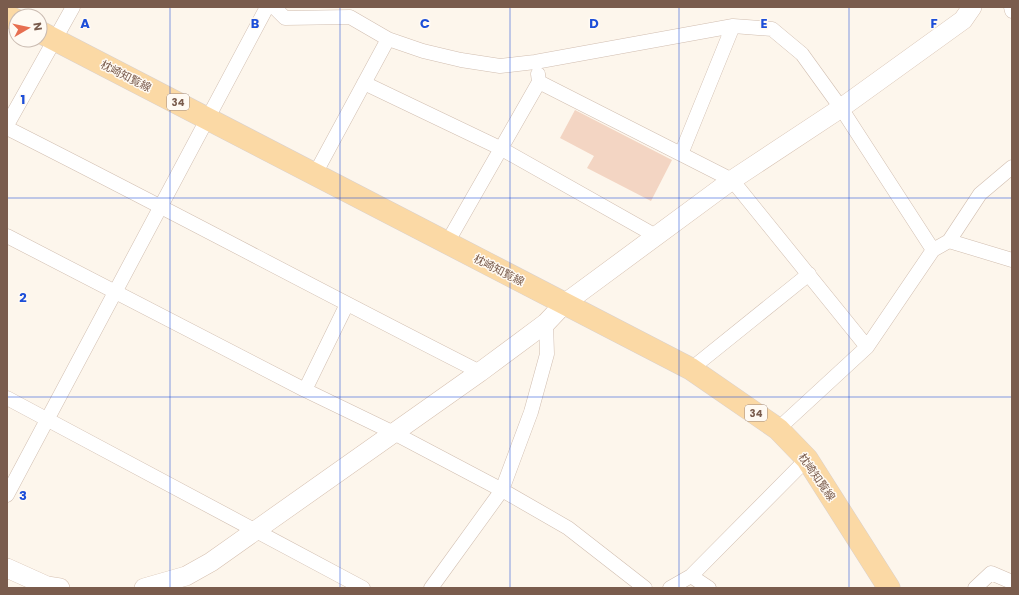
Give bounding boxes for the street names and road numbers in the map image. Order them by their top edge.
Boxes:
street label: 枕崎知覧線 [98,56,154,96]
road number: 34 [167,94,189,110]
street label: 枕崎知覧線 [471,250,527,290]
road number: 34 [745,405,767,421]
street label: 枕崎知覧線 [795,450,839,504]

